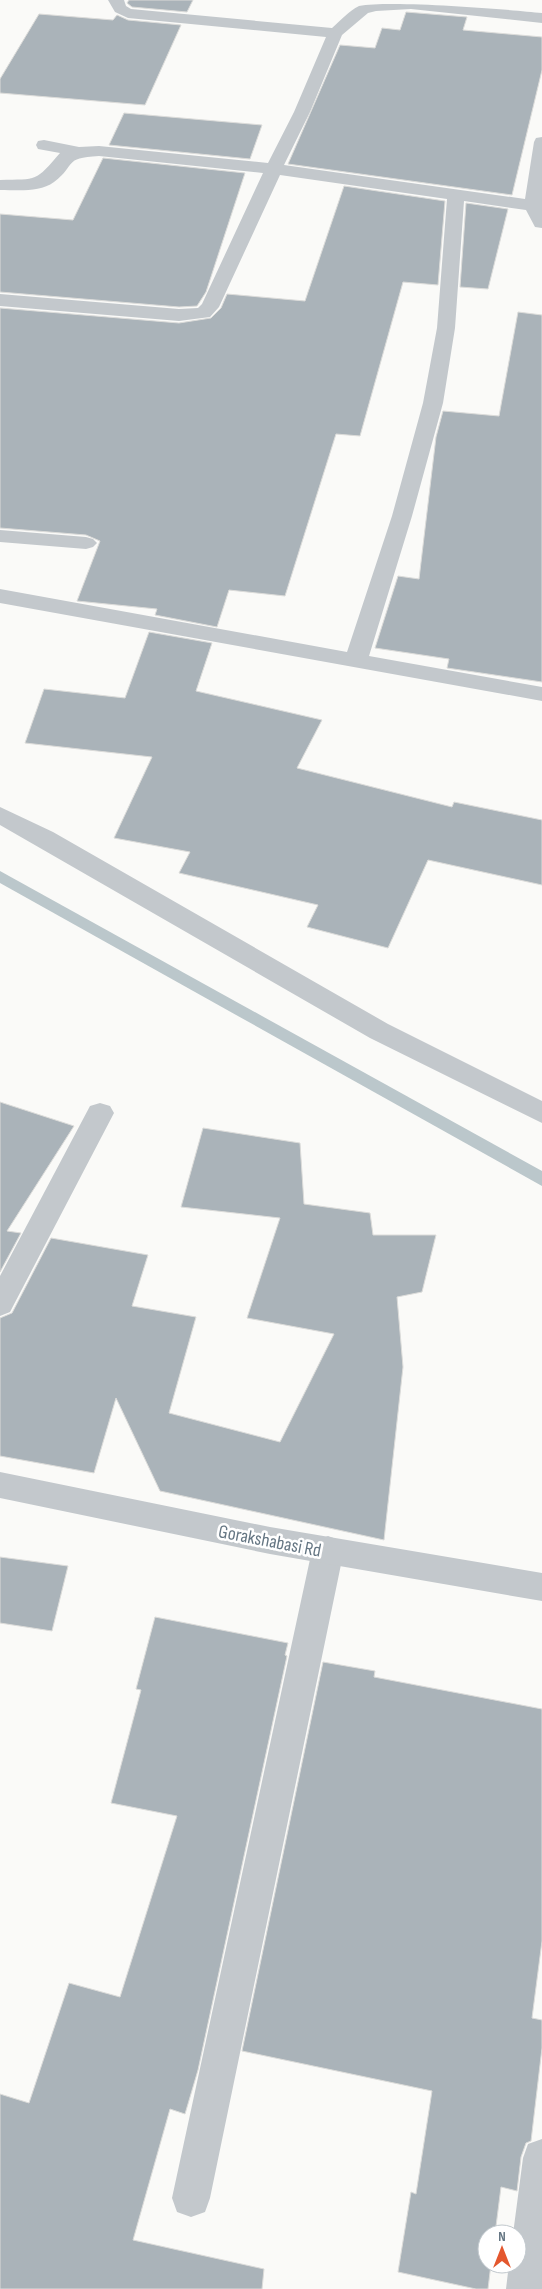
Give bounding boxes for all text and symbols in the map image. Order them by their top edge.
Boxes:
street label: Gorakshabasi Rd [216,1520,323,1563]
north arrow [477,2224,527,2274]
text: N [498,2228,506,2245]

